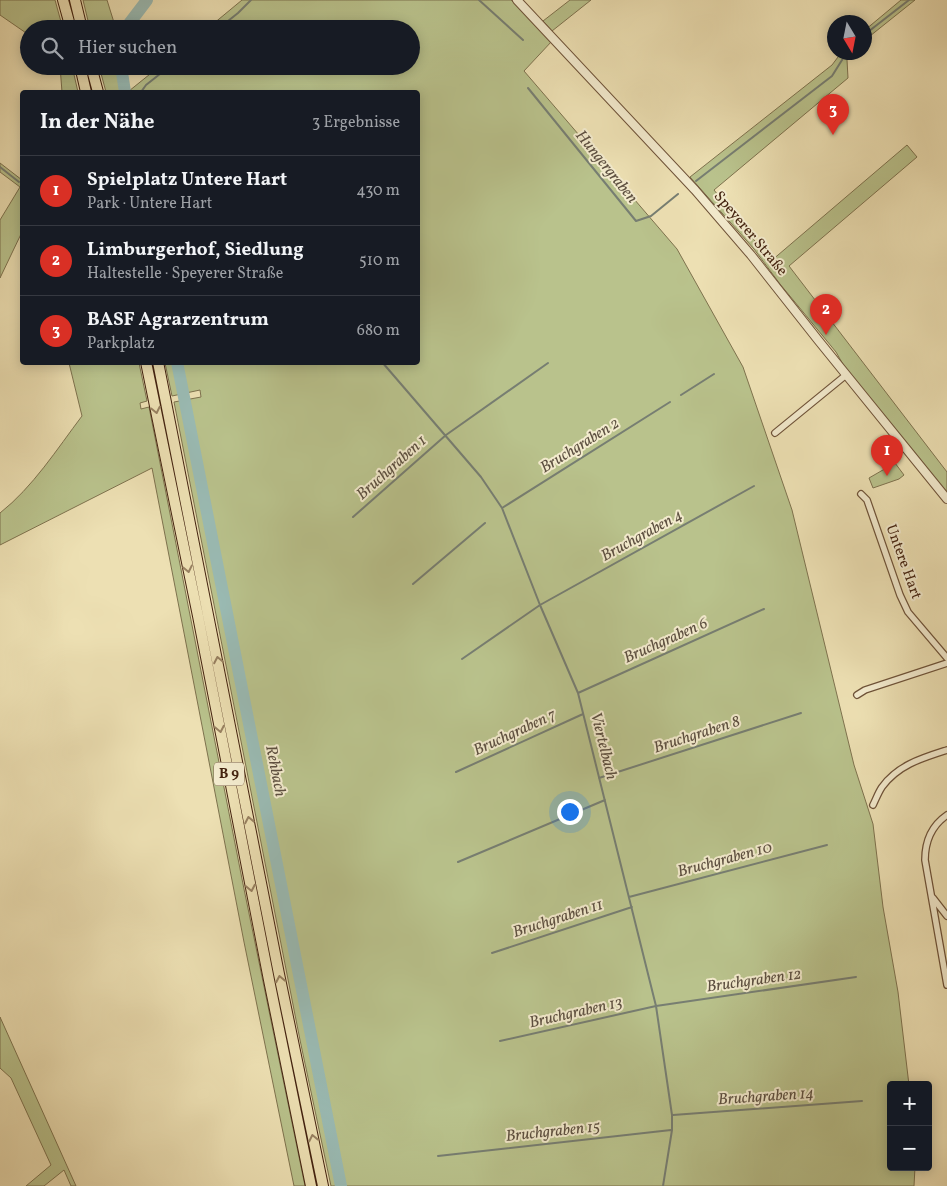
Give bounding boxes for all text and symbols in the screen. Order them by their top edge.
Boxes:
north arrow [827,15,872,60]
search box [20,20,420,75]
icon: search [38,34,66,62]
text: Hier suchen [78,35,177,61]
pin: 3 [817,94,849,135]
text: In der Nähe [40,108,155,137]
text: 3 Ergebnisse [312,112,400,134]
water label: Hungergraben [570,126,642,208]
text: Spielplatz Untere Hart [87,167,287,193]
text: 1 [53,180,59,202]
text: 430 m [356,180,400,202]
street label: Speyerer Straße [708,187,792,281]
text: Park · Untere Hart [87,193,212,215]
text: Limburgerhof, Siedlung [87,237,304,263]
text: 2 [52,250,60,272]
text: 510 m [359,250,400,272]
text: Haltestelle · Speyerer Straße [87,263,283,285]
pin: 2 [810,294,842,335]
text: BASF Agrarzentrum [87,307,269,333]
text: 3 [52,320,60,342]
text: 680 m [357,320,400,342]
text: Parkplatz [87,333,155,355]
one-way arrow [150,406,161,415]
water label: Bruchgraben 2 [536,413,624,479]
water label: Bruchgraben 1 [352,430,432,506]
pin: 1 [871,435,903,476]
water label: Bruchgraben 4 [597,505,687,567]
street label: Untere Hart [880,522,926,602]
one-way arrow [183,565,193,574]
water label: Bruchgraben 6 [620,612,712,669]
one-way arrow [213,656,223,665]
water label: Bruchgraben 7 [470,704,561,762]
water label: Viertelbach [584,710,622,782]
water label: Bruchgraben 8 [651,711,743,759]
one-way arrow [214,724,225,733]
water label: Rehbach [259,743,291,799]
road number: B 9 [214,762,244,786]
your location [557,799,583,825]
one-way arrow [244,815,255,824]
water label: Bruchgraben 10 [675,837,775,883]
one-way arrow [246,884,256,893]
water label: Bruchgraben 11 [510,894,606,944]
water label: Bruchgraben 12 [705,963,803,999]
one-way arrow [276,975,286,983]
water label: Bruchgraben 13 [527,991,625,1034]
map controls [887,1081,932,1171]
button: + [887,1081,932,1126]
water label: Bruchgraben 14 [717,1083,815,1111]
water label: Bruchgraben 15 [505,1116,602,1148]
button: − [887,1126,932,1171]
one-way arrow [308,1134,319,1143]

